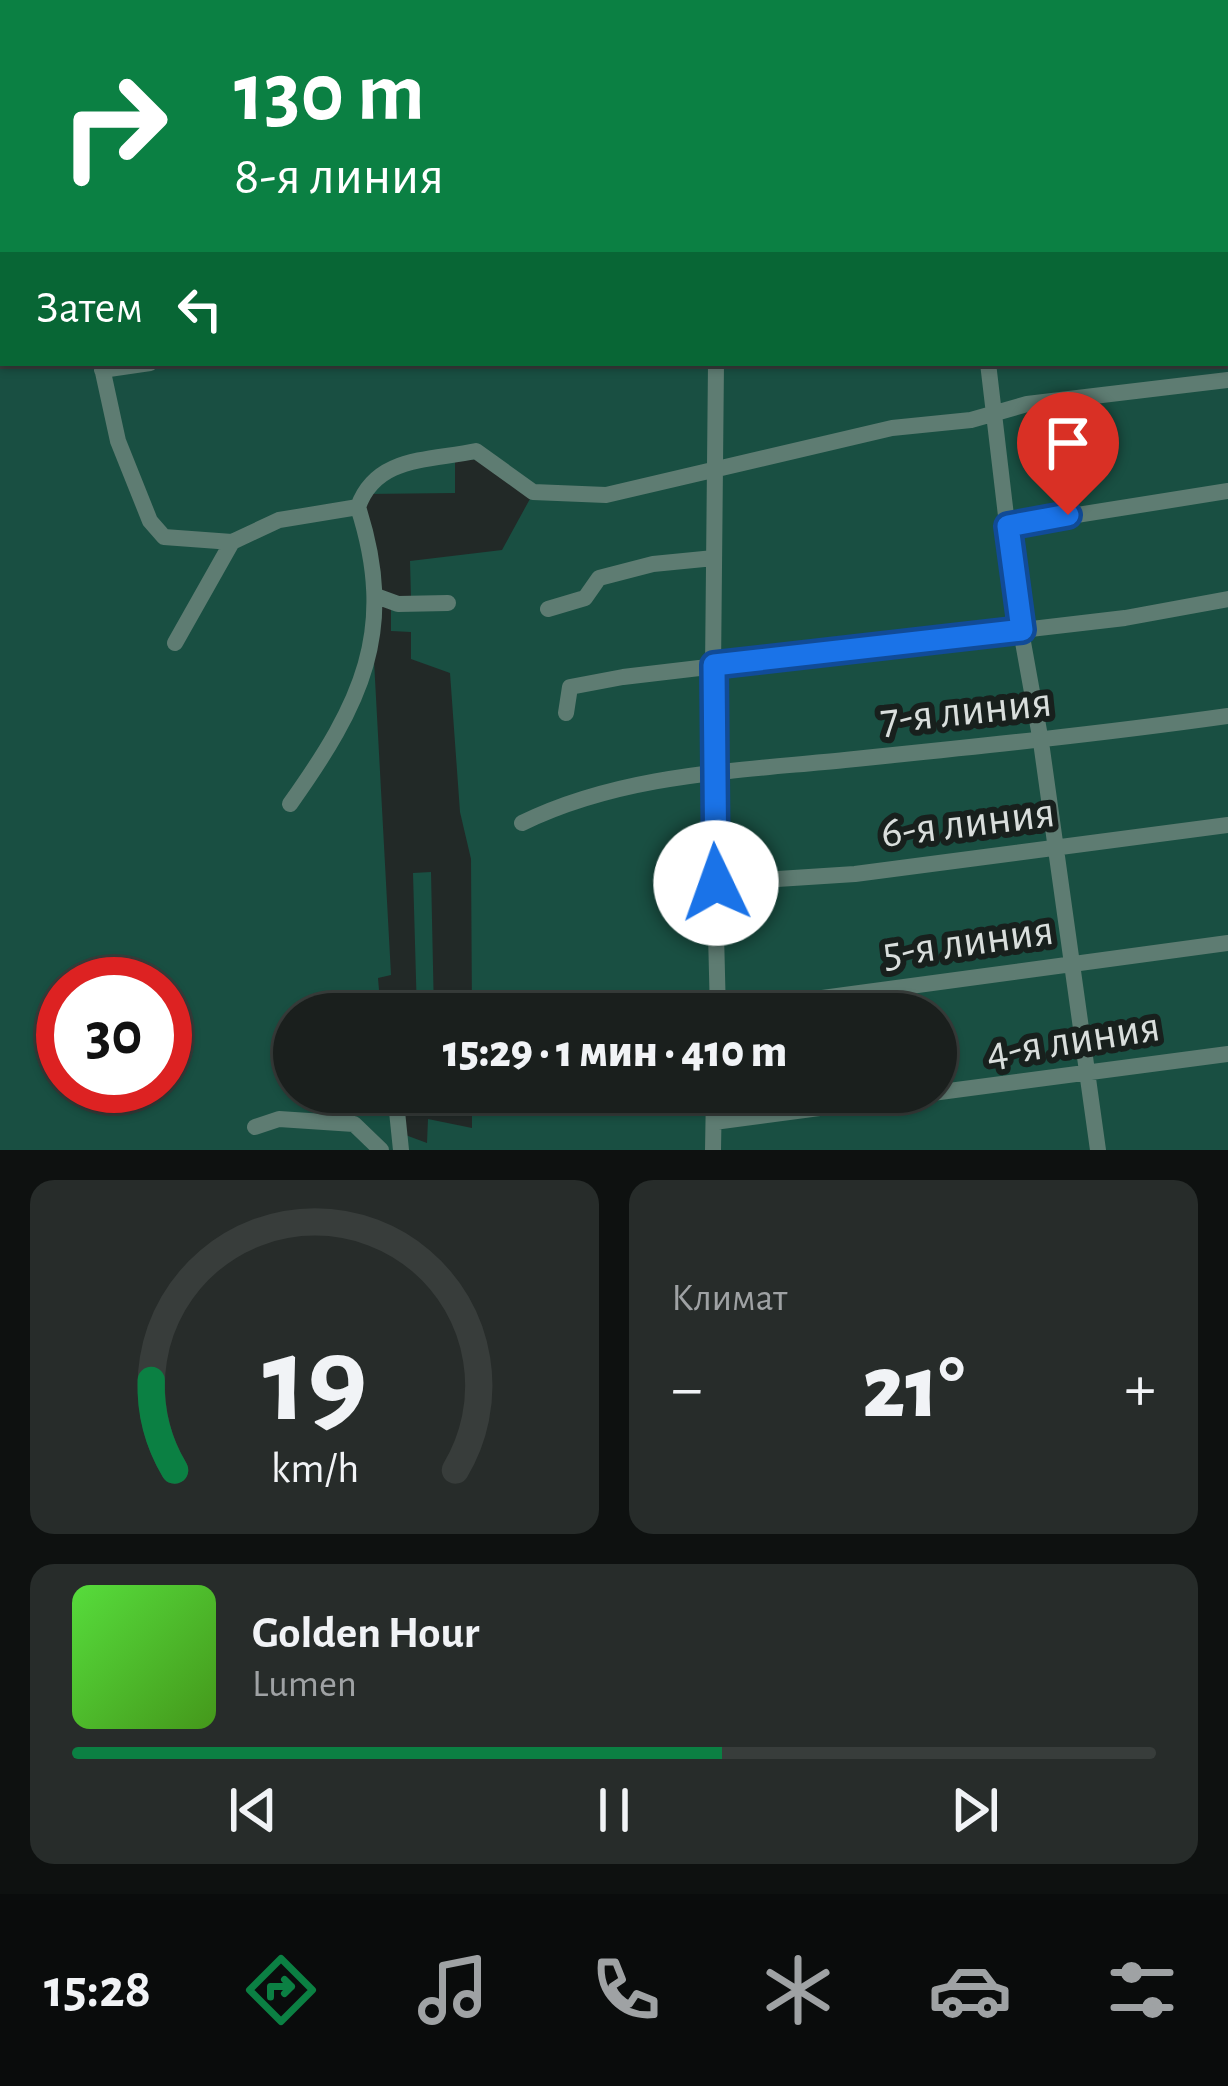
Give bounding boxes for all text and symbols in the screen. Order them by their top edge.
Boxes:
icon: right [36,48,192,204]
text: 130 m [234,52,425,136]
text: 8-я линия [234,150,444,204]
icon: left [167,276,233,342]
text: Затем [36,286,143,331]
pin [1017,392,1119,515]
icon: arrive [1035,410,1101,476]
street label: 7-я линия [878,680,1054,742]
street label: 6-я линия [878,790,1058,856]
position arrow [653,820,779,946]
street label: 5-я линия [879,908,1057,976]
speed limit sign: 30 [36,957,192,1113]
street label: 4-я линия [983,1004,1163,1076]
text: 15:29 · 1 мин · 410 m [443,1030,787,1075]
text: Климат [671,1279,787,1318]
text: 19 [262,1319,367,1444]
text: 21° [862,1344,965,1434]
text: − [671,1356,703,1422]
text: + [1124,1356,1156,1422]
text: km/h [270,1448,359,1491]
text: Golden Hour [252,1611,479,1656]
text: Lumen [252,1665,357,1704]
icon: previous [220,1777,286,1843]
icon: pause [581,1777,647,1843]
icon: next [942,1777,1008,1843]
icon: directions [239,1948,323,2032]
icon: music [411,1948,495,2032]
icon: phone [584,1948,668,2032]
icon: climate [756,1948,840,2032]
icon: car [928,1948,1012,2032]
icon: filters [1100,1948,1184,2032]
text: 15:28 [44,1963,151,2017]

